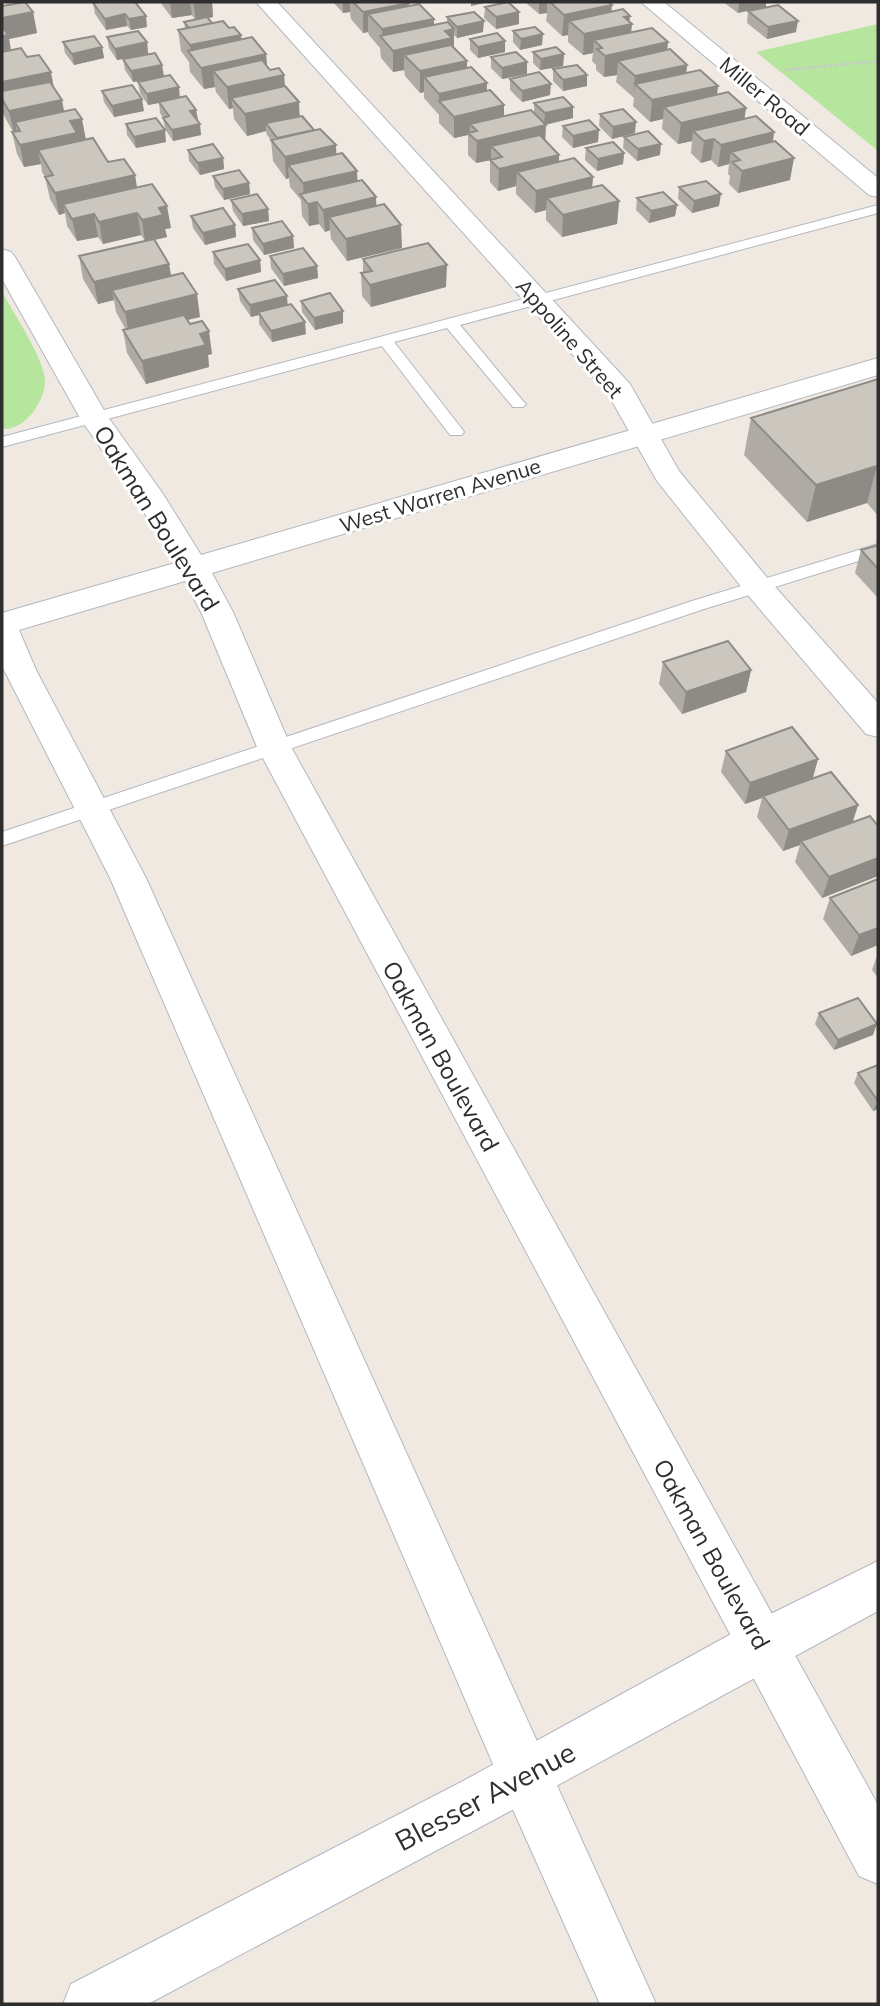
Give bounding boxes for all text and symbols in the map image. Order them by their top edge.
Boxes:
street label: Miller Road [715,51,815,141]
street label: Appoline Street [511,273,629,403]
street label: Oakman Boulevard [88,420,226,616]
street label: West Warren Avenue [336,452,544,538]
street label: Oakman Boulevard [376,955,506,1157]
street label: Oakman Boulevard [647,1453,777,1655]
street label: Blesser Avenue [389,1734,581,1858]

